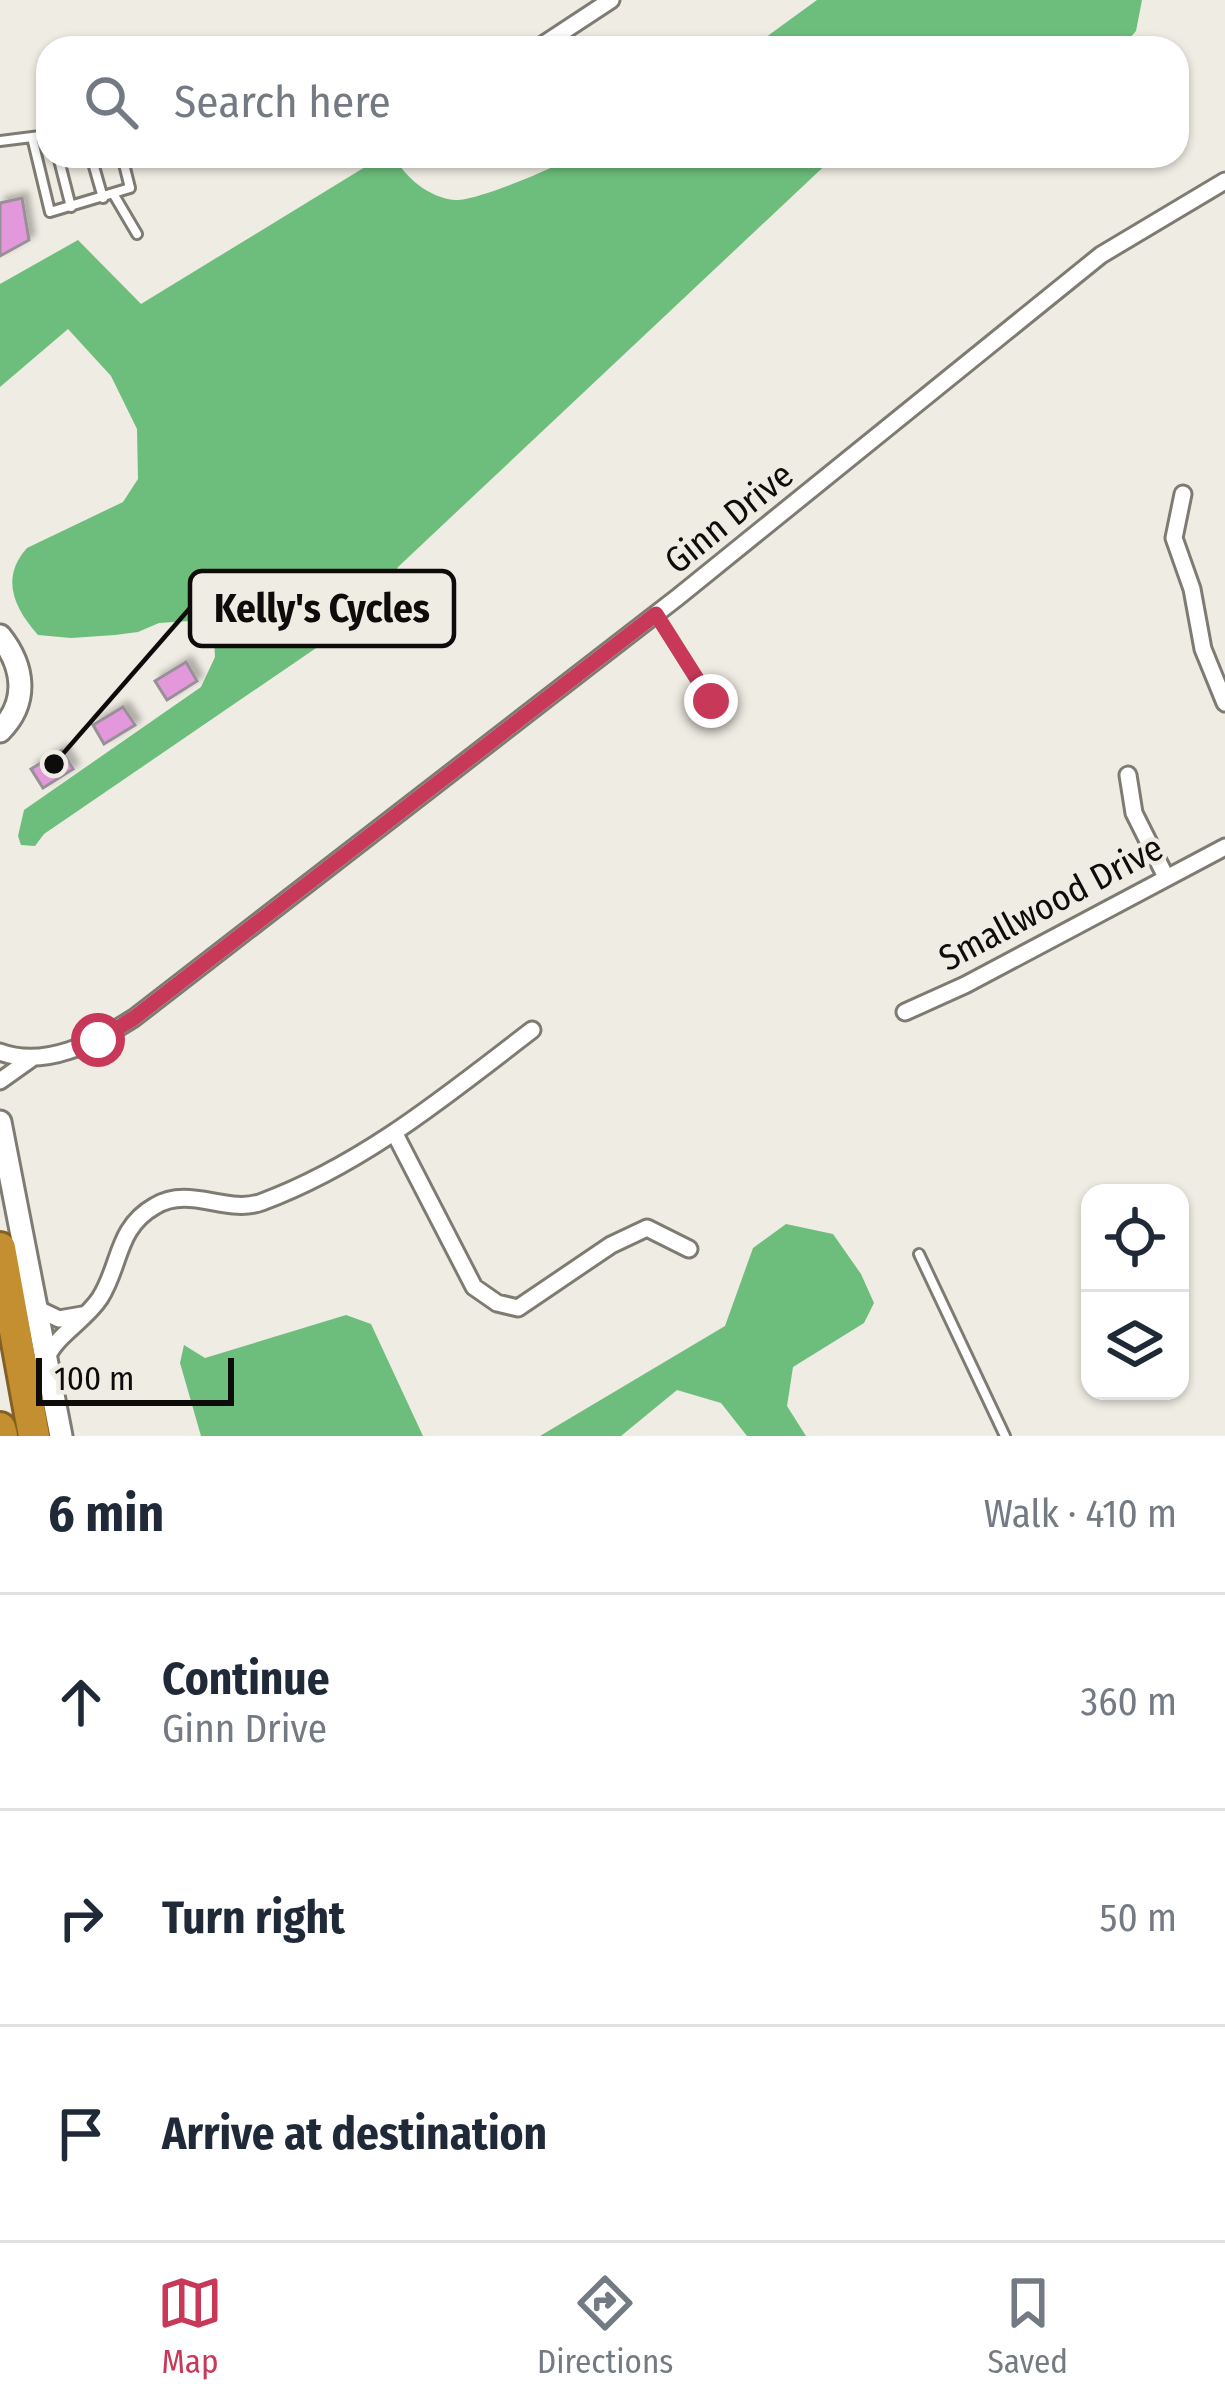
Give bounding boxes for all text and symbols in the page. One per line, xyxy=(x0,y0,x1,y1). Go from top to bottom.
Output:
search box xyxy=(36,36,1189,168)
icon: search xyxy=(78,69,144,135)
text: Search here xyxy=(174,75,391,129)
street label: Ginn Drive xyxy=(656,453,802,583)
callout: Kelly's Cycles xyxy=(190,571,454,646)
text: Kelly's Cycles xyxy=(214,586,430,632)
route end xyxy=(684,674,738,728)
street label: Smallwood Drive xyxy=(932,826,1170,980)
route start xyxy=(71,1013,125,1067)
map controls xyxy=(1081,1184,1189,1400)
button: locate xyxy=(1081,1184,1189,1292)
button: layers xyxy=(1081,1292,1189,1400)
scale bar xyxy=(36,1352,234,1405)
text: 100 m xyxy=(54,1359,134,1399)
text: 6 min xyxy=(48,1483,164,1545)
text: Walk · 410 m xyxy=(984,1491,1177,1537)
text: Continue xyxy=(162,1652,330,1706)
icon: ahead xyxy=(48,1669,114,1735)
text: 360 m xyxy=(1081,1679,1177,1725)
text: Ginn Drive xyxy=(162,1706,327,1752)
icon: right xyxy=(48,1885,114,1951)
text: Turn right xyxy=(162,1891,345,1945)
text: 50 m xyxy=(1100,1895,1177,1941)
icon: arrive xyxy=(48,2101,114,2167)
text: Arrive at destination xyxy=(162,2107,547,2161)
tab: Map xyxy=(157,2270,223,2382)
tab: Directions xyxy=(537,2270,673,2382)
tab: Saved xyxy=(987,2270,1068,2382)

